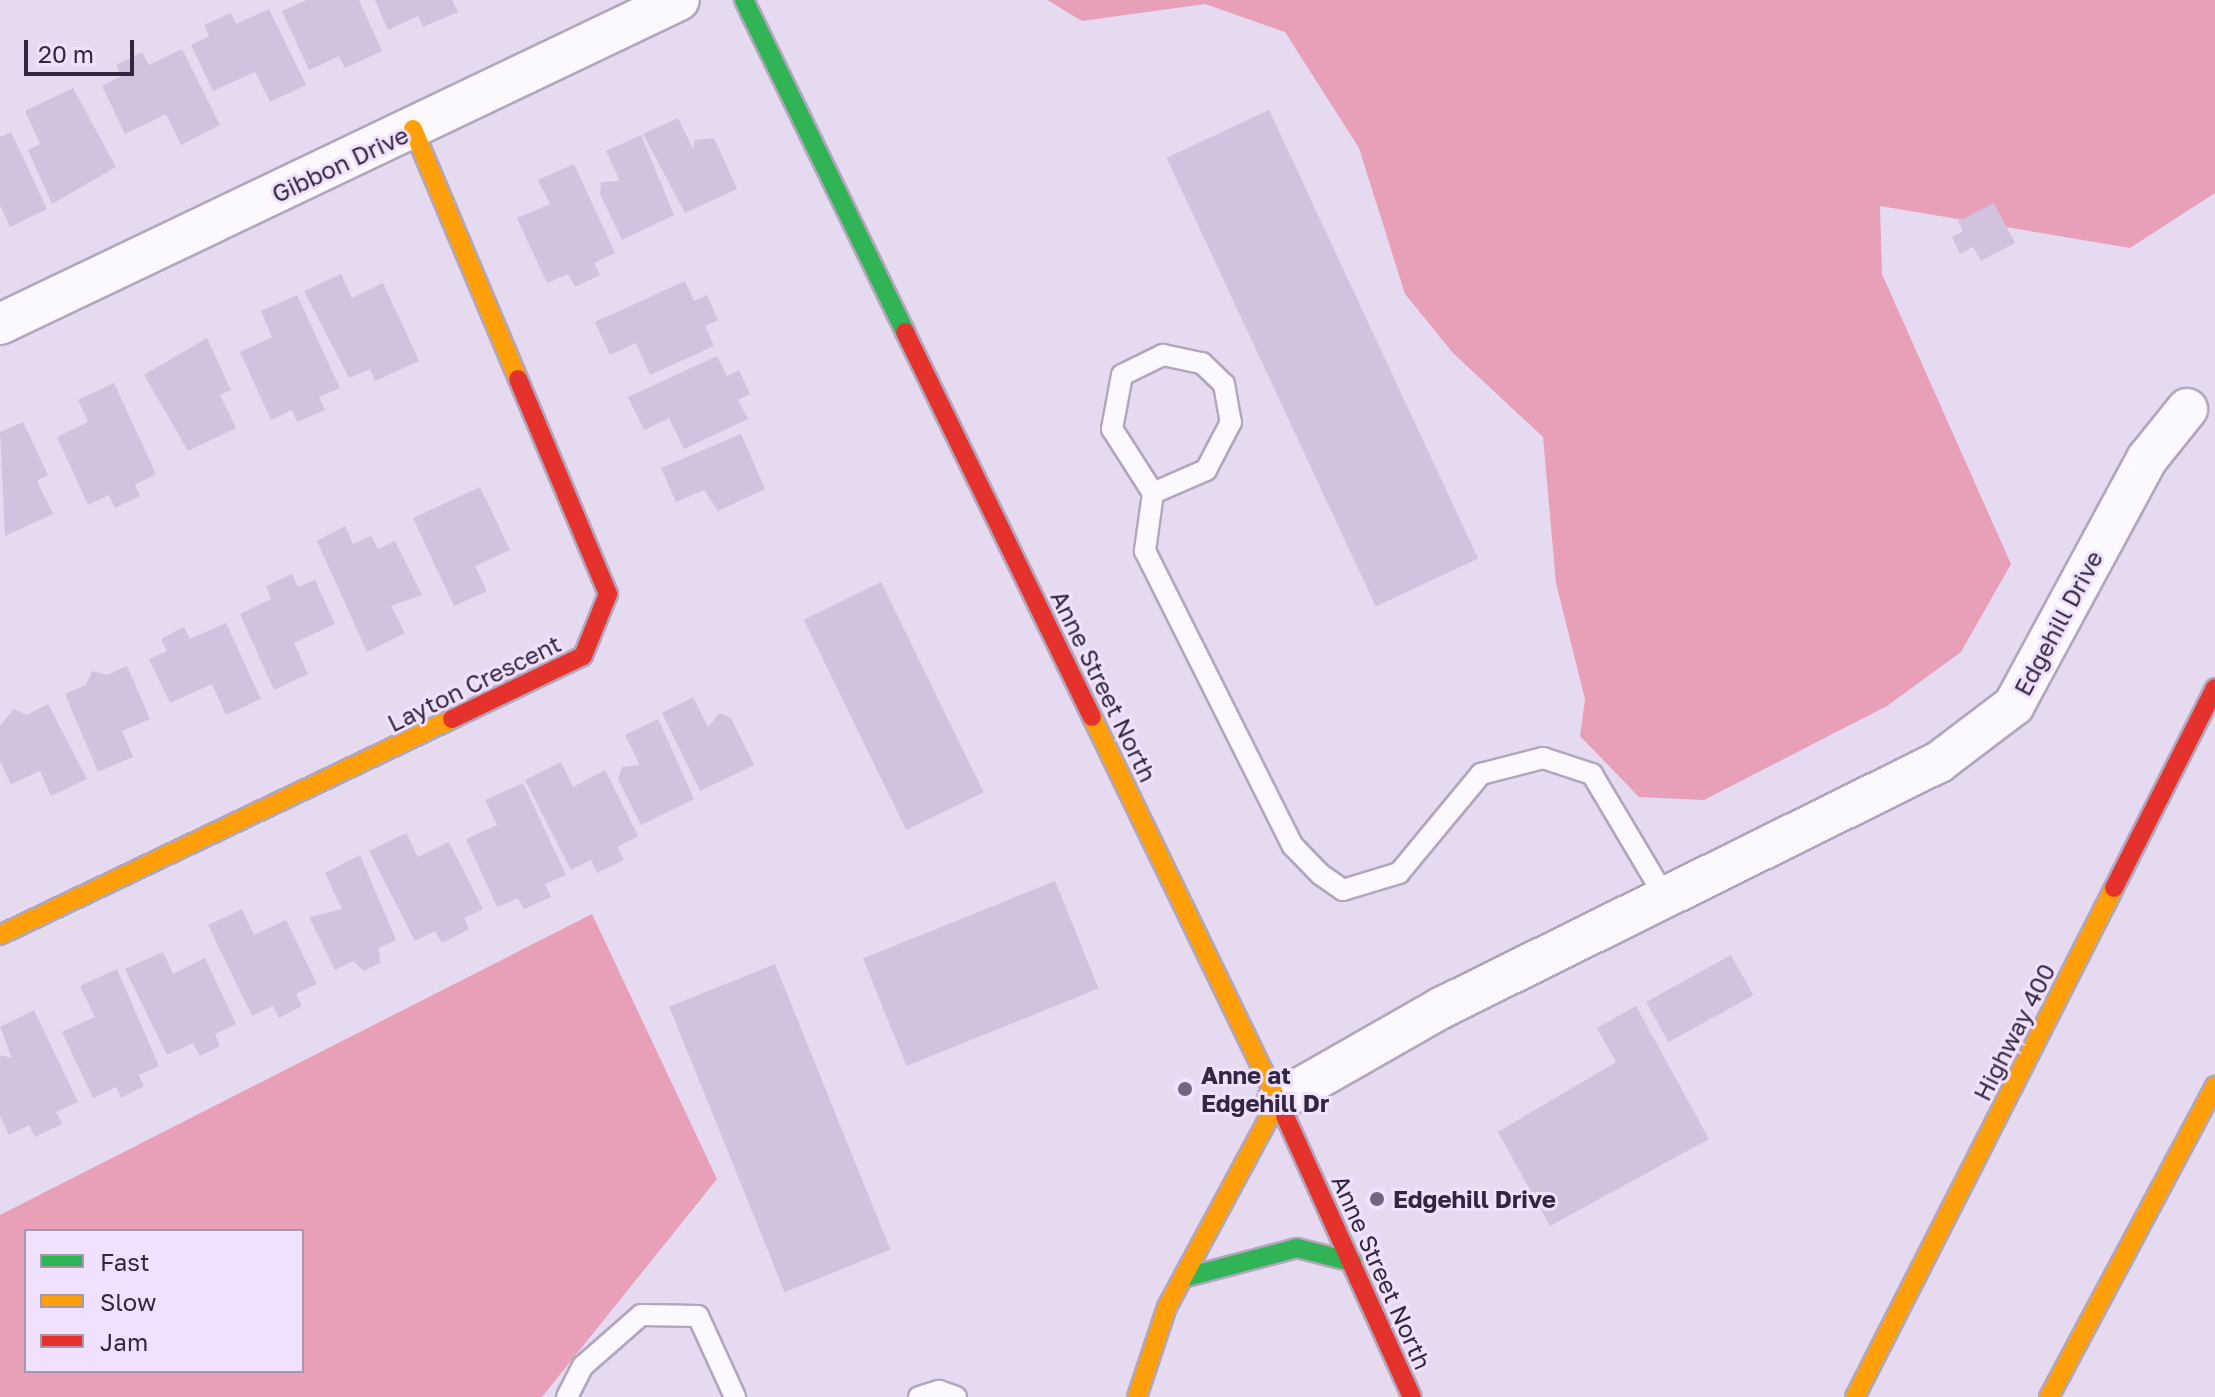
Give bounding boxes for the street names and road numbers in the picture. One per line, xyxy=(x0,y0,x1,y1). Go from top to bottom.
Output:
street label: Gibbon Drive xyxy=(267,120,413,208)
street label: Edgehill Drive xyxy=(2008,546,2108,700)
street label: Anne Street North xyxy=(1045,586,1163,786)
street label: Layton Crescent xyxy=(383,629,565,737)
street label: Highway 400 xyxy=(1967,959,2061,1105)
street label: Anne Street North xyxy=(1326,1170,1438,1374)

